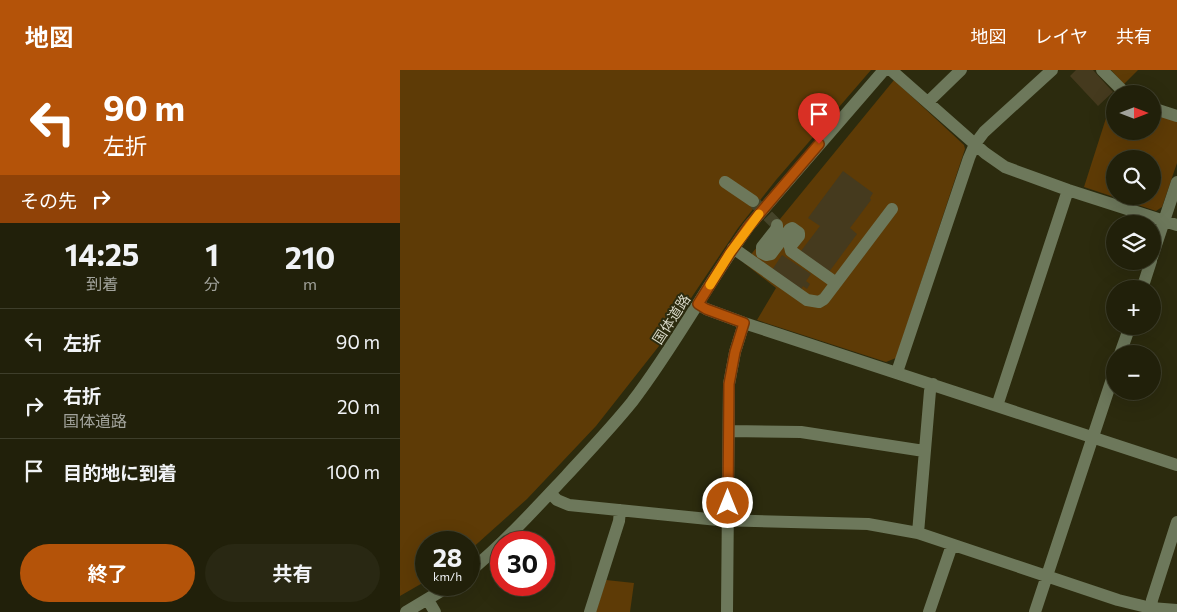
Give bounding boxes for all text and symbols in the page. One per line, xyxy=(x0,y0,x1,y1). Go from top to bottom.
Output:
text: 地図 xyxy=(25,22,73,51)
text: 地図 xyxy=(971,25,1007,47)
text: レイヤ xyxy=(1035,25,1088,47)
text: 共有 xyxy=(1116,25,1152,47)
text: 90 m xyxy=(103,85,185,128)
north arrow xyxy=(1106,85,1161,140)
map controls xyxy=(1106,85,1161,400)
icon: left xyxy=(20,90,85,155)
pin xyxy=(798,93,840,144)
icon: arrive xyxy=(805,100,833,128)
text: 左折 xyxy=(103,132,147,159)
button: search xyxy=(1106,150,1161,205)
icon: right xyxy=(87,185,115,213)
text: その先 xyxy=(20,189,77,212)
button: layers xyxy=(1106,215,1161,270)
text: 14:25 xyxy=(65,235,139,272)
text: 1 xyxy=(205,235,219,272)
text: 210 xyxy=(285,238,335,275)
text: 到着 xyxy=(86,274,118,293)
text: 分 xyxy=(204,274,220,293)
text: m xyxy=(303,274,317,293)
button: + xyxy=(1106,280,1161,335)
street label: 国体道路 xyxy=(649,291,693,347)
icon: left xyxy=(20,327,48,355)
text: 90 m xyxy=(336,330,380,353)
text: 左折 xyxy=(63,331,101,354)
button: − xyxy=(1106,345,1161,400)
text: 右折 xyxy=(63,384,101,407)
icon: right xyxy=(20,392,48,420)
text: 20 m xyxy=(337,395,380,418)
text: 国体道路 xyxy=(63,411,127,430)
icon: arrive xyxy=(20,457,48,485)
text: 100 m xyxy=(327,460,380,483)
text: 目的地に到着 xyxy=(63,461,177,484)
position arrow xyxy=(701,476,753,528)
speed limit sign: 30 xyxy=(490,531,555,596)
text: 28 xyxy=(433,542,462,572)
button: 終了 xyxy=(20,544,195,602)
button: 共有 xyxy=(205,544,380,602)
text: km/h xyxy=(433,569,462,583)

